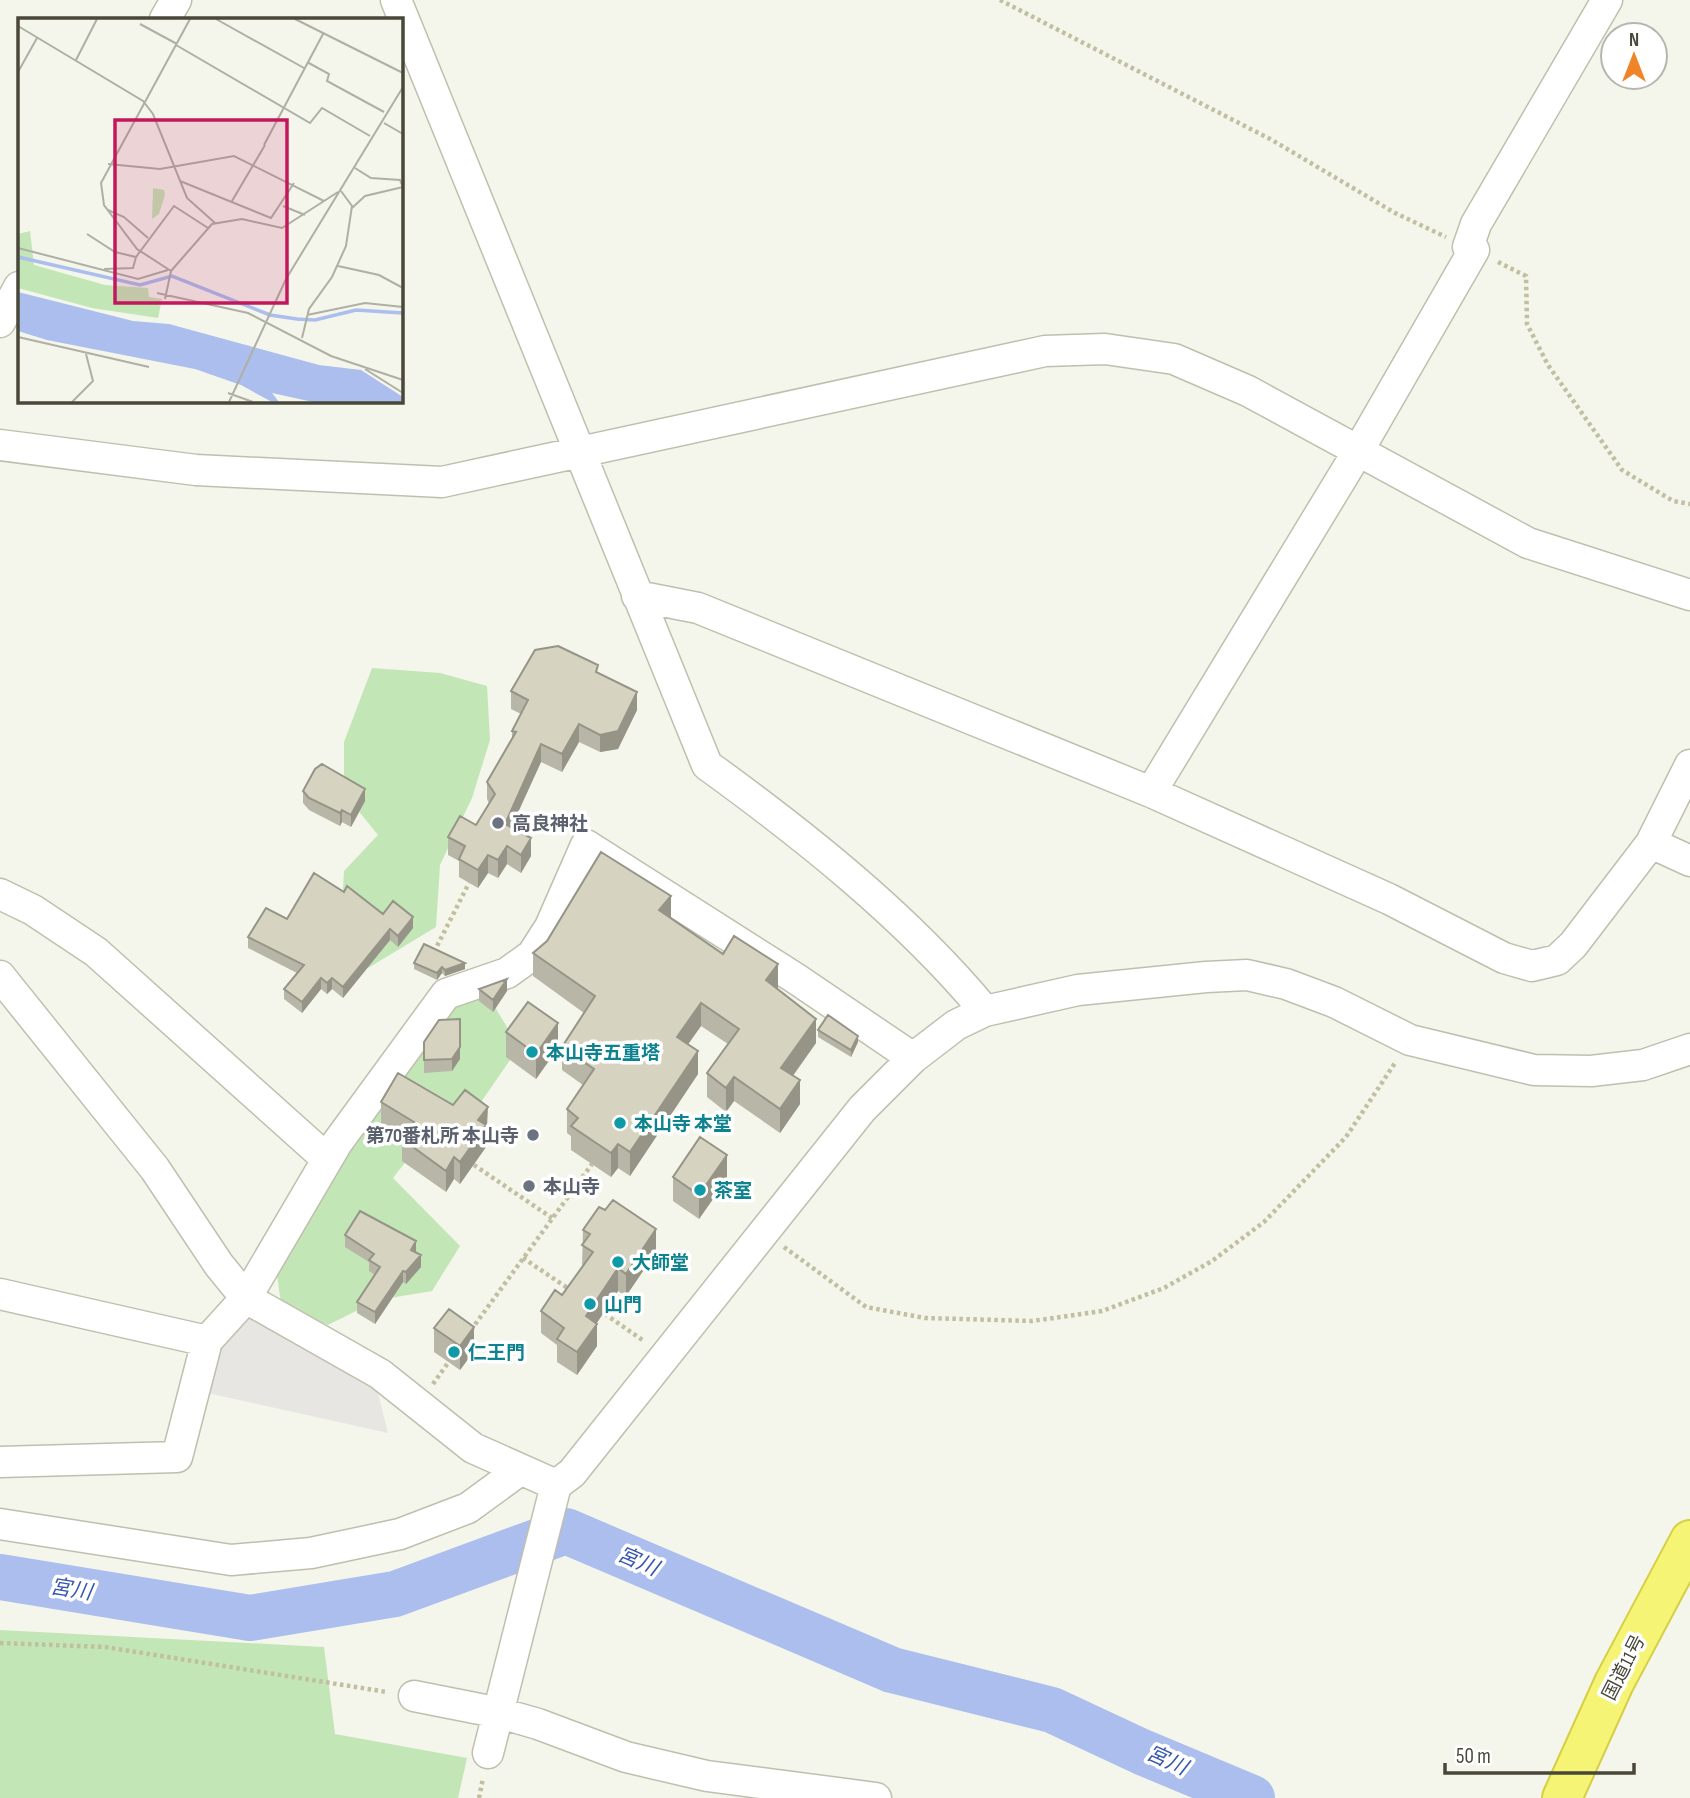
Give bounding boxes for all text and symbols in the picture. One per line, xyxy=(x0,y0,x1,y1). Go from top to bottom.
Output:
inset map xyxy=(18,18,402,402)
north arrow xyxy=(1599,21,1669,91)
text: N xyxy=(1629,29,1639,52)
place label: 高良神社 xyxy=(512,813,588,836)
marker: 高良神社 xyxy=(490,815,506,831)
place label: 本山寺五重塔 xyxy=(546,1042,660,1065)
marker: 本山寺五重塔 xyxy=(524,1044,540,1060)
place label: 本山寺 本堂 xyxy=(634,1113,732,1136)
marker: 本山寺 本堂 xyxy=(612,1115,628,1131)
place label: 第70番札所 本山寺 xyxy=(366,1125,519,1148)
marker: 第70番札所 本山寺 xyxy=(525,1127,541,1143)
place label: 本山寺 xyxy=(543,1176,600,1199)
marker: 本山寺 xyxy=(521,1178,537,1194)
place label: 茶室 xyxy=(714,1180,752,1203)
marker: 茶室 xyxy=(692,1182,708,1198)
place label: 大師堂 xyxy=(632,1252,689,1275)
marker: 大師堂 xyxy=(610,1254,626,1270)
place label: 山門 xyxy=(604,1294,642,1317)
marker: 山門 xyxy=(582,1296,598,1312)
place label: 仁王門 xyxy=(468,1342,525,1365)
marker: 仁王門 xyxy=(446,1344,462,1360)
water label: 宮川 xyxy=(614,1542,664,1582)
water label: 宮川 xyxy=(48,1574,96,1605)
street label: 国道11号 xyxy=(1598,1631,1651,1704)
scale bar xyxy=(1445,1731,1634,1775)
water label: 宮川 xyxy=(1143,1740,1193,1781)
text: 50 m xyxy=(1456,1744,1491,1769)

